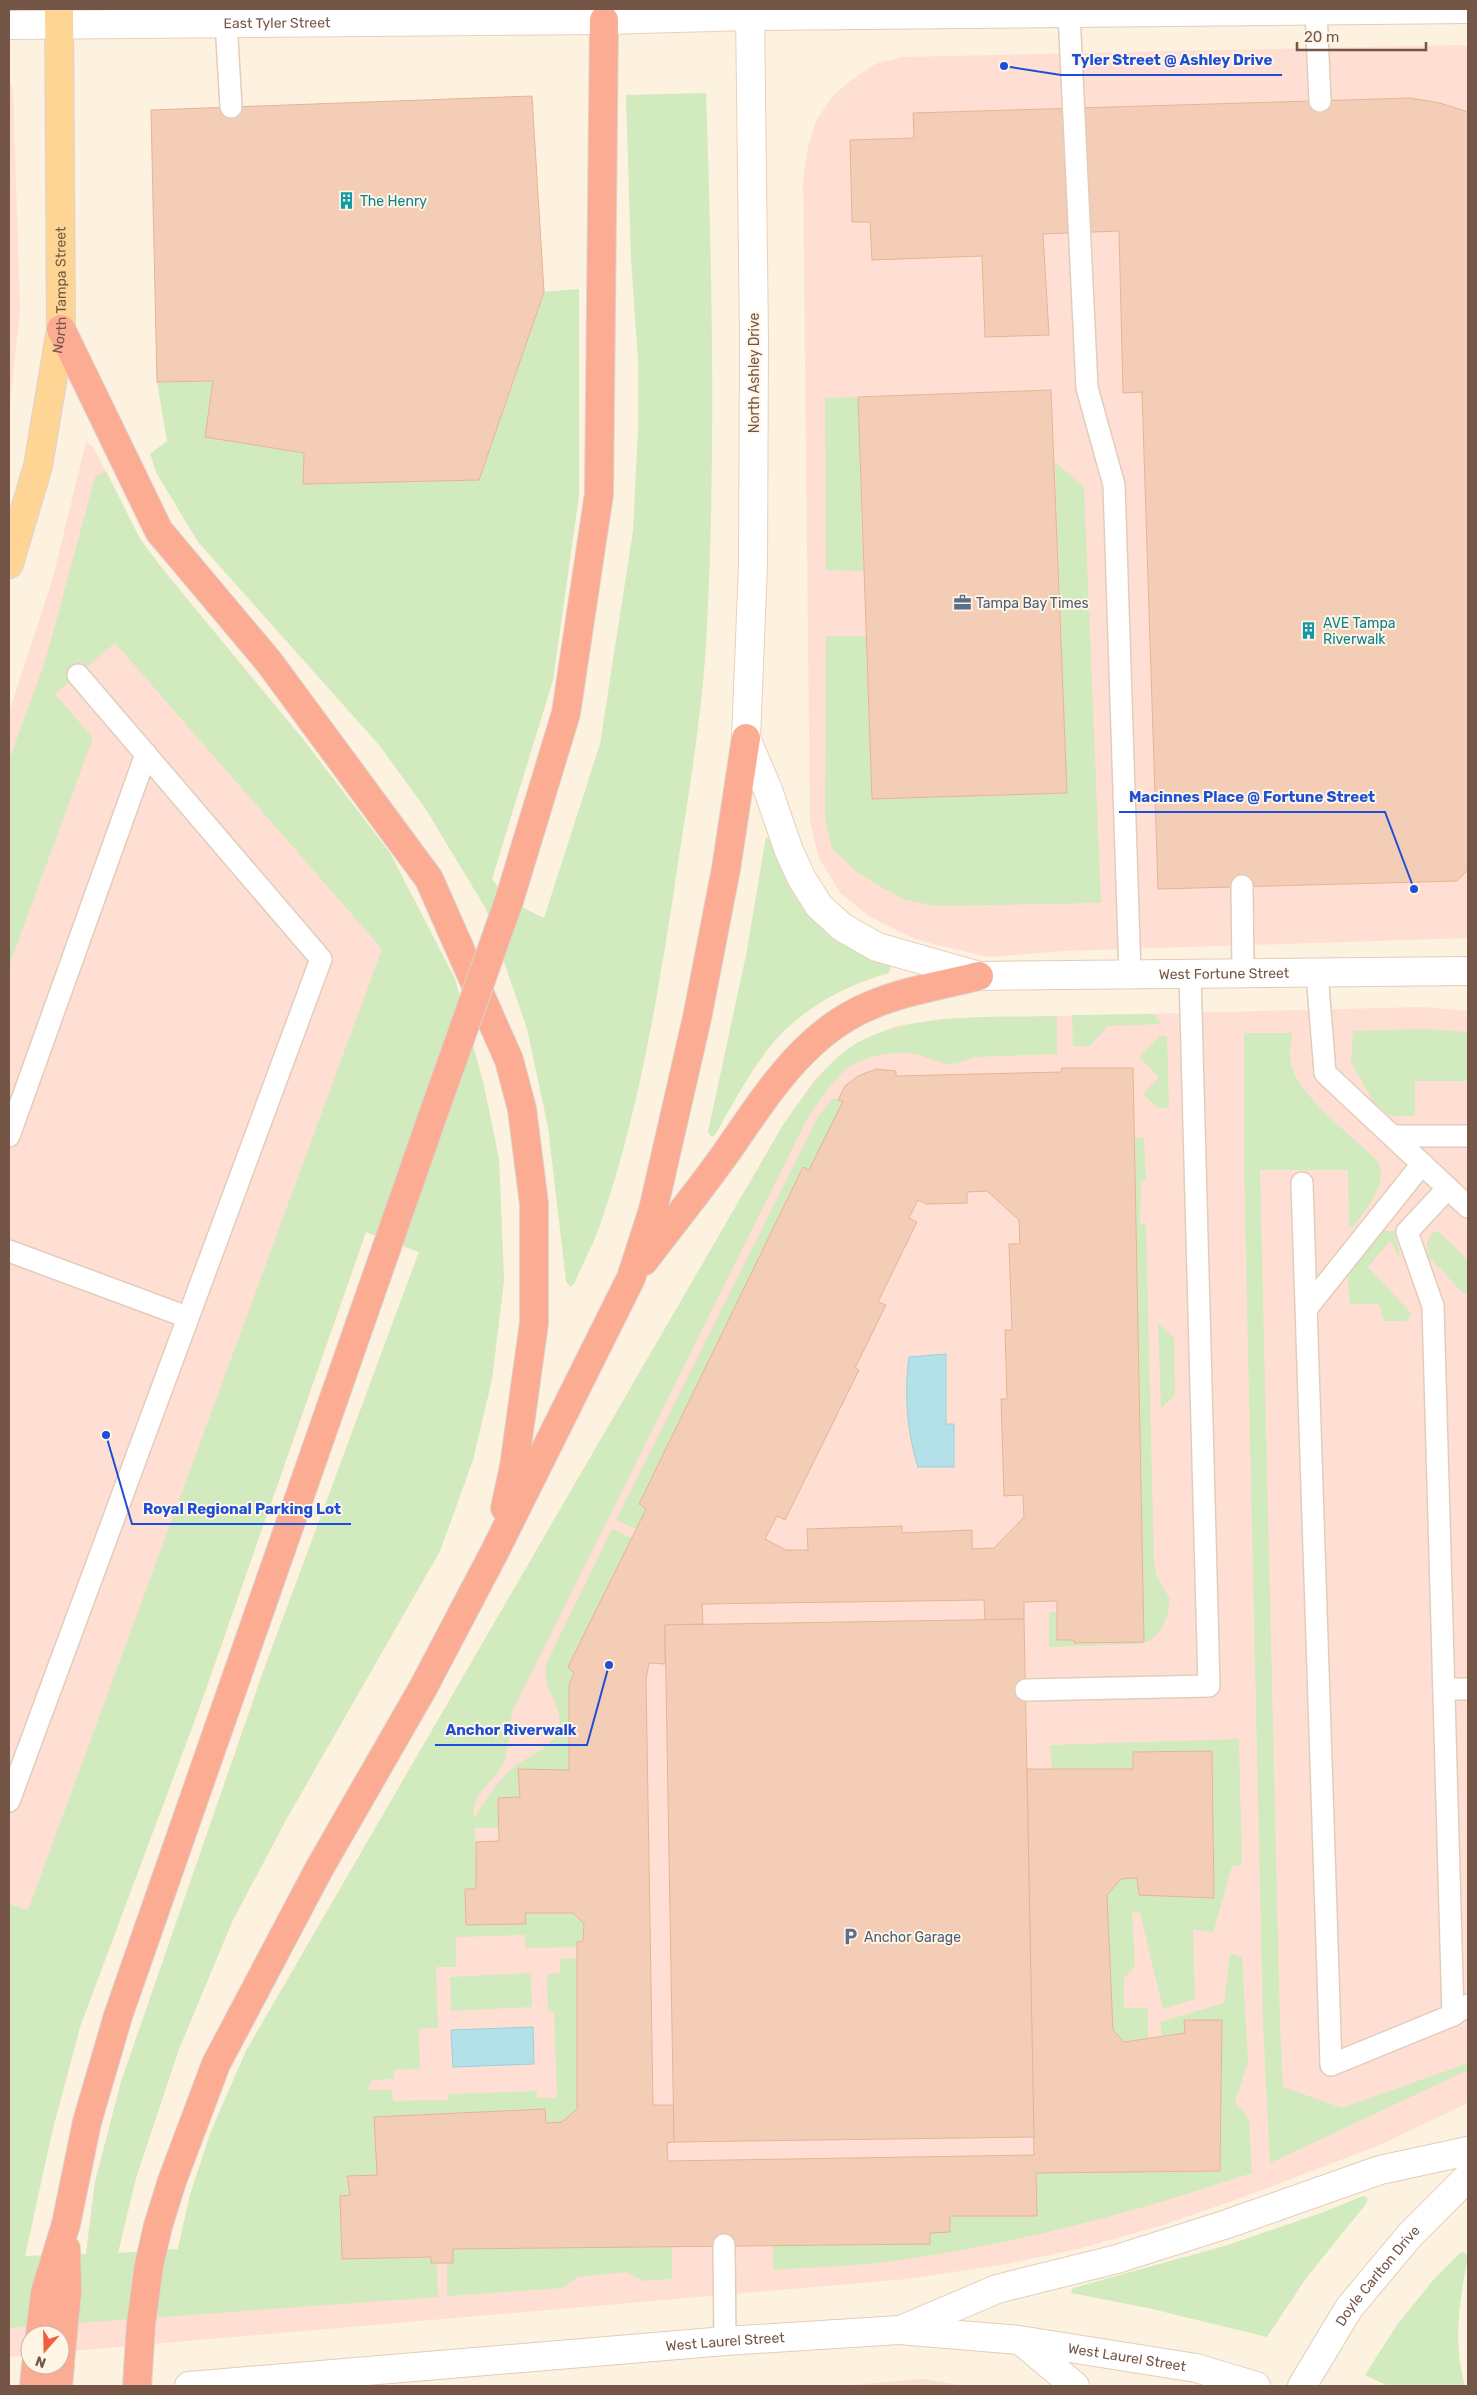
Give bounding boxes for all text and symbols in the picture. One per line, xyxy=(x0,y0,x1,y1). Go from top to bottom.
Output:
street label: East Tyler Street xyxy=(223,14,331,32)
scale bar xyxy=(1297,20,1426,52)
text: 20 m xyxy=(1304,28,1339,46)
callout: Tyler Street @ Ashley Drive xyxy=(1061,45,1282,75)
text: Tyler Street @ Ashley Drive xyxy=(1072,51,1272,69)
building icon: The Henry xyxy=(336,191,356,211)
place label: The Henry xyxy=(360,193,427,210)
street label: North Tampa Street xyxy=(49,226,70,355)
street label: North Ashley Drive xyxy=(746,313,763,433)
office icon: Tampa Bay Times xyxy=(952,593,972,613)
place label: Tampa Bay Times xyxy=(976,595,1089,612)
place label: AVE Tampa Riverwalk xyxy=(1323,615,1396,648)
building icon: AVE Tampa Riverwalk xyxy=(1299,621,1319,641)
callout: Macinnes Place @ Fortune Street xyxy=(1119,782,1385,812)
text: Macinnes Place @ Fortune Street xyxy=(1129,788,1375,806)
street label: West Fortune Street xyxy=(1159,965,1290,983)
callout: Royal Regional Parking Lot xyxy=(132,1494,351,1524)
text: Royal Regional Parking Lot xyxy=(143,1500,341,1518)
callout: Anchor Riverwalk xyxy=(435,1715,587,1745)
text: Anchor Riverwalk xyxy=(445,1721,577,1739)
parking icon: Anchor Garage xyxy=(840,1927,860,1947)
place label: Anchor Garage xyxy=(864,1929,961,1946)
street label: Doyle Carlton Drive xyxy=(1332,2222,1424,2329)
north arrow xyxy=(20,2325,70,2375)
street label: West Laurel Street xyxy=(665,2329,786,2355)
street label: West Laurel Street xyxy=(1067,2340,1188,2375)
text: N xyxy=(33,2352,48,2371)

